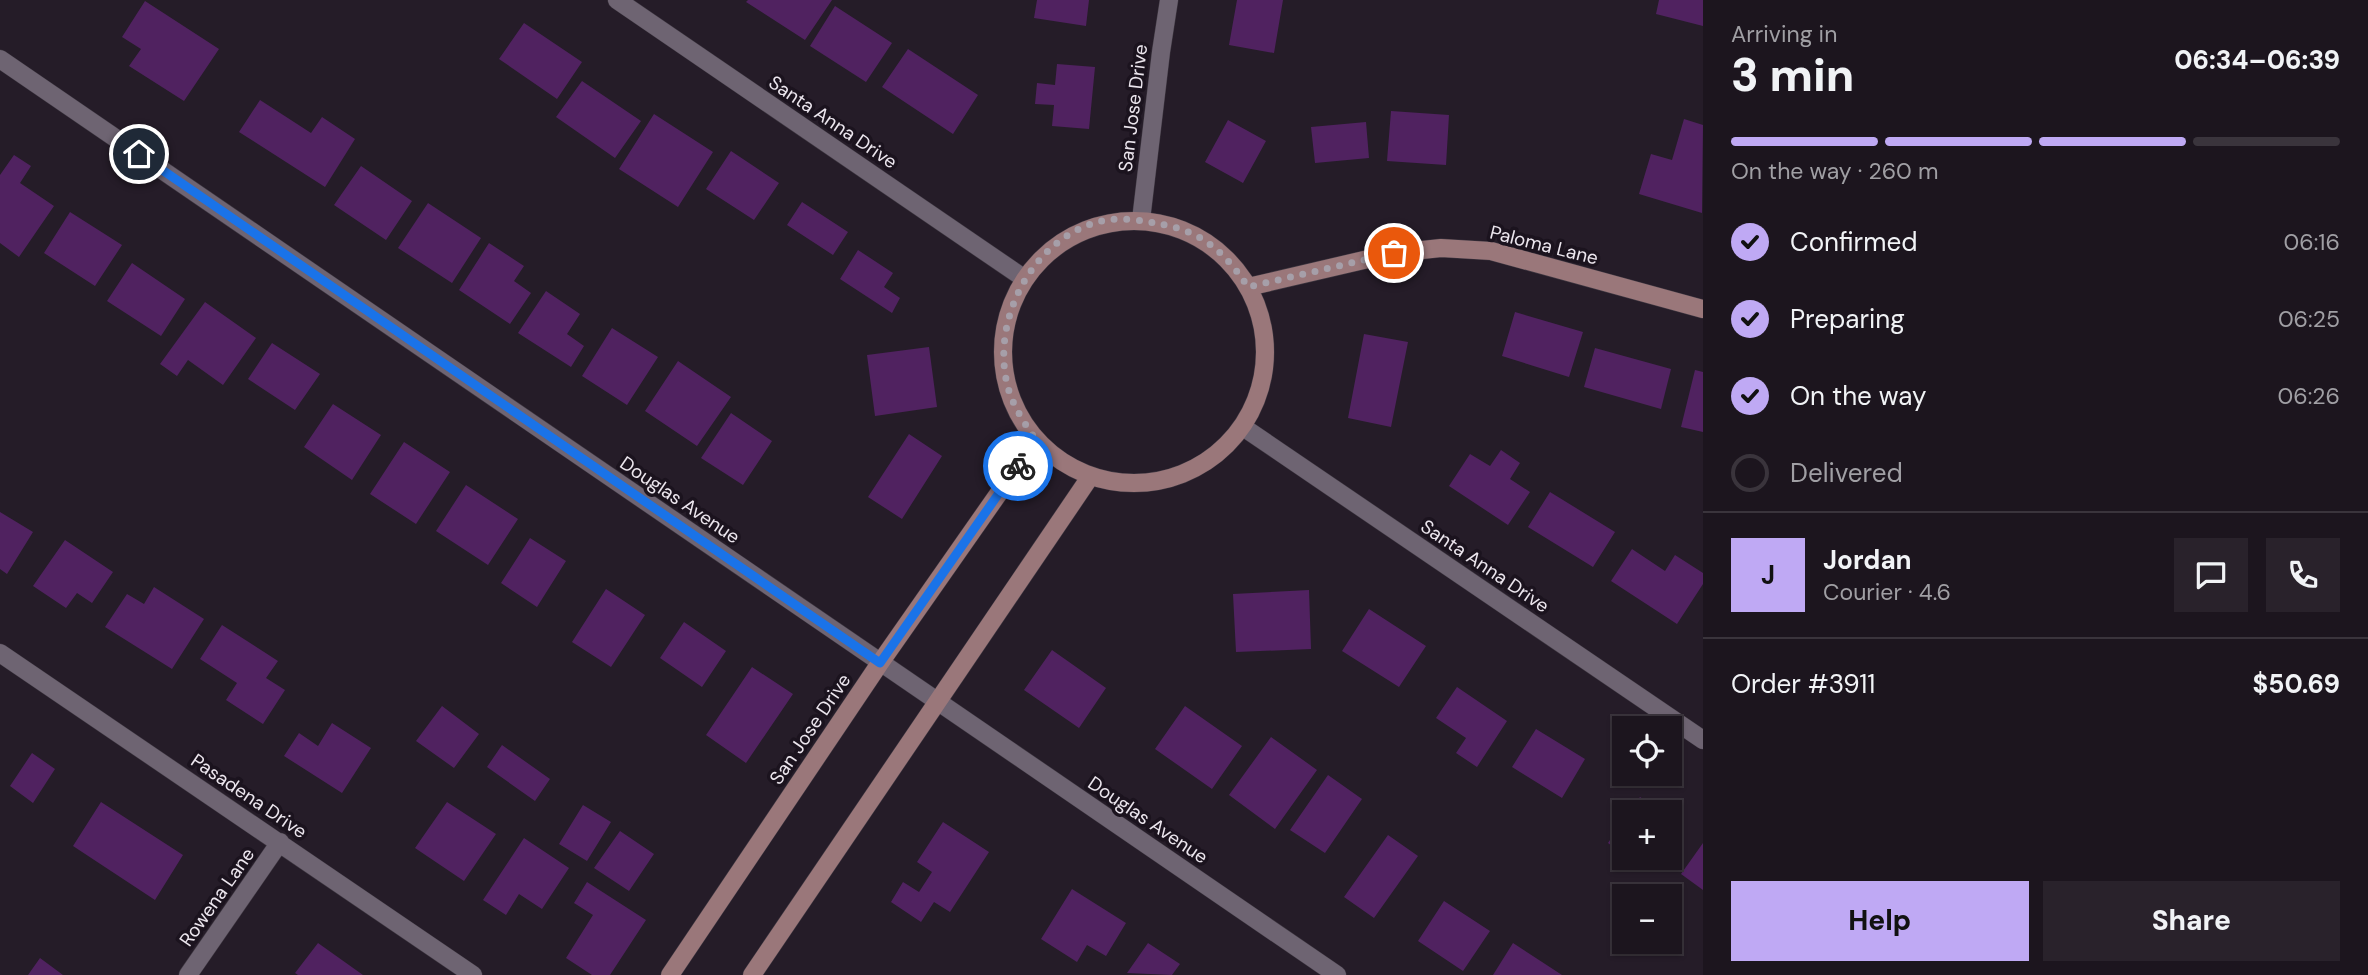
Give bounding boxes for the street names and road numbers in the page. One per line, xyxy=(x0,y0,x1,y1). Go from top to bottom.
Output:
street label: San Jose Drive xyxy=(1113,43,1153,173)
street label: Santa Anna Drive xyxy=(764,70,902,174)
street label: Paloma Lane xyxy=(1487,219,1601,271)
street label: Douglas Avenue xyxy=(615,451,745,549)
street label: Santa Anna Drive xyxy=(1416,514,1554,618)
street label: San Jose Drive xyxy=(764,669,856,789)
street label: Pasadena Drive xyxy=(186,748,312,844)
street label: Douglas Avenue xyxy=(1083,771,1213,869)
street label: Rowena Lane xyxy=(174,843,260,951)

